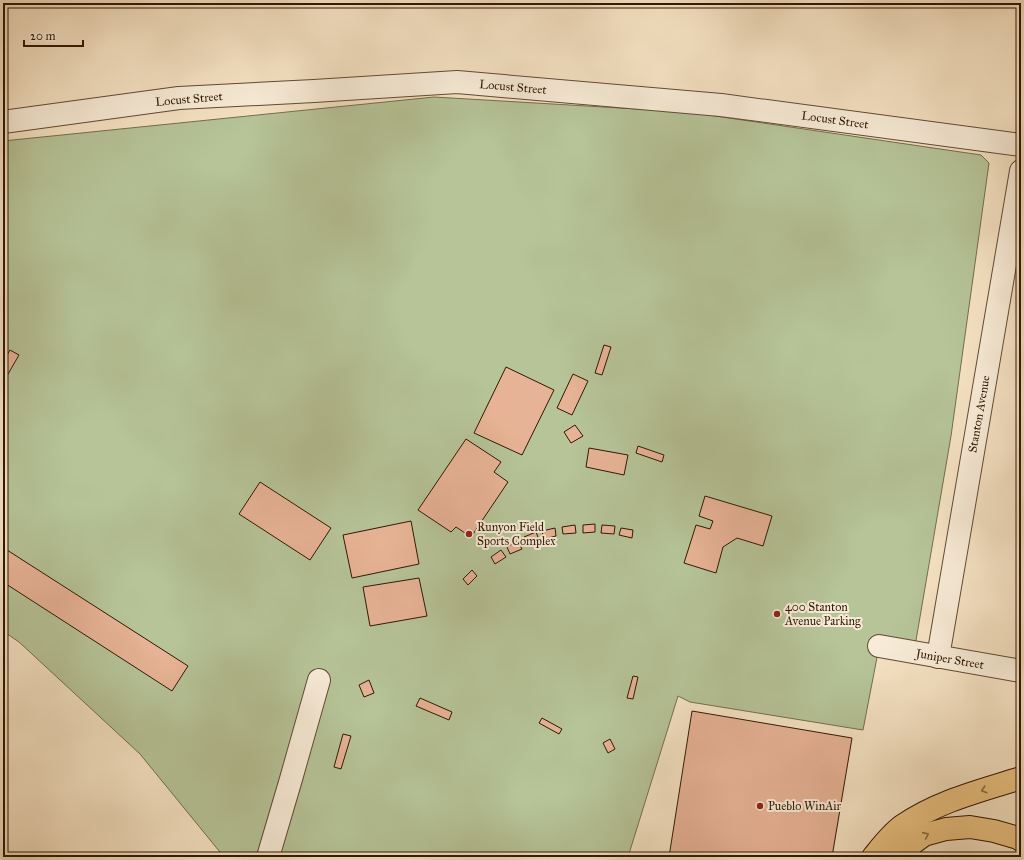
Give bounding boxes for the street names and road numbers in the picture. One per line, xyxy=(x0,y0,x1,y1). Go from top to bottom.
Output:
street label: Locust Street xyxy=(479,77,548,97)
street label: Locust Street xyxy=(155,89,224,109)
street label: Locust Street xyxy=(801,108,870,132)
street label: Stanton Avenue xyxy=(965,374,993,454)
street label: Juniper Street xyxy=(913,646,986,673)

